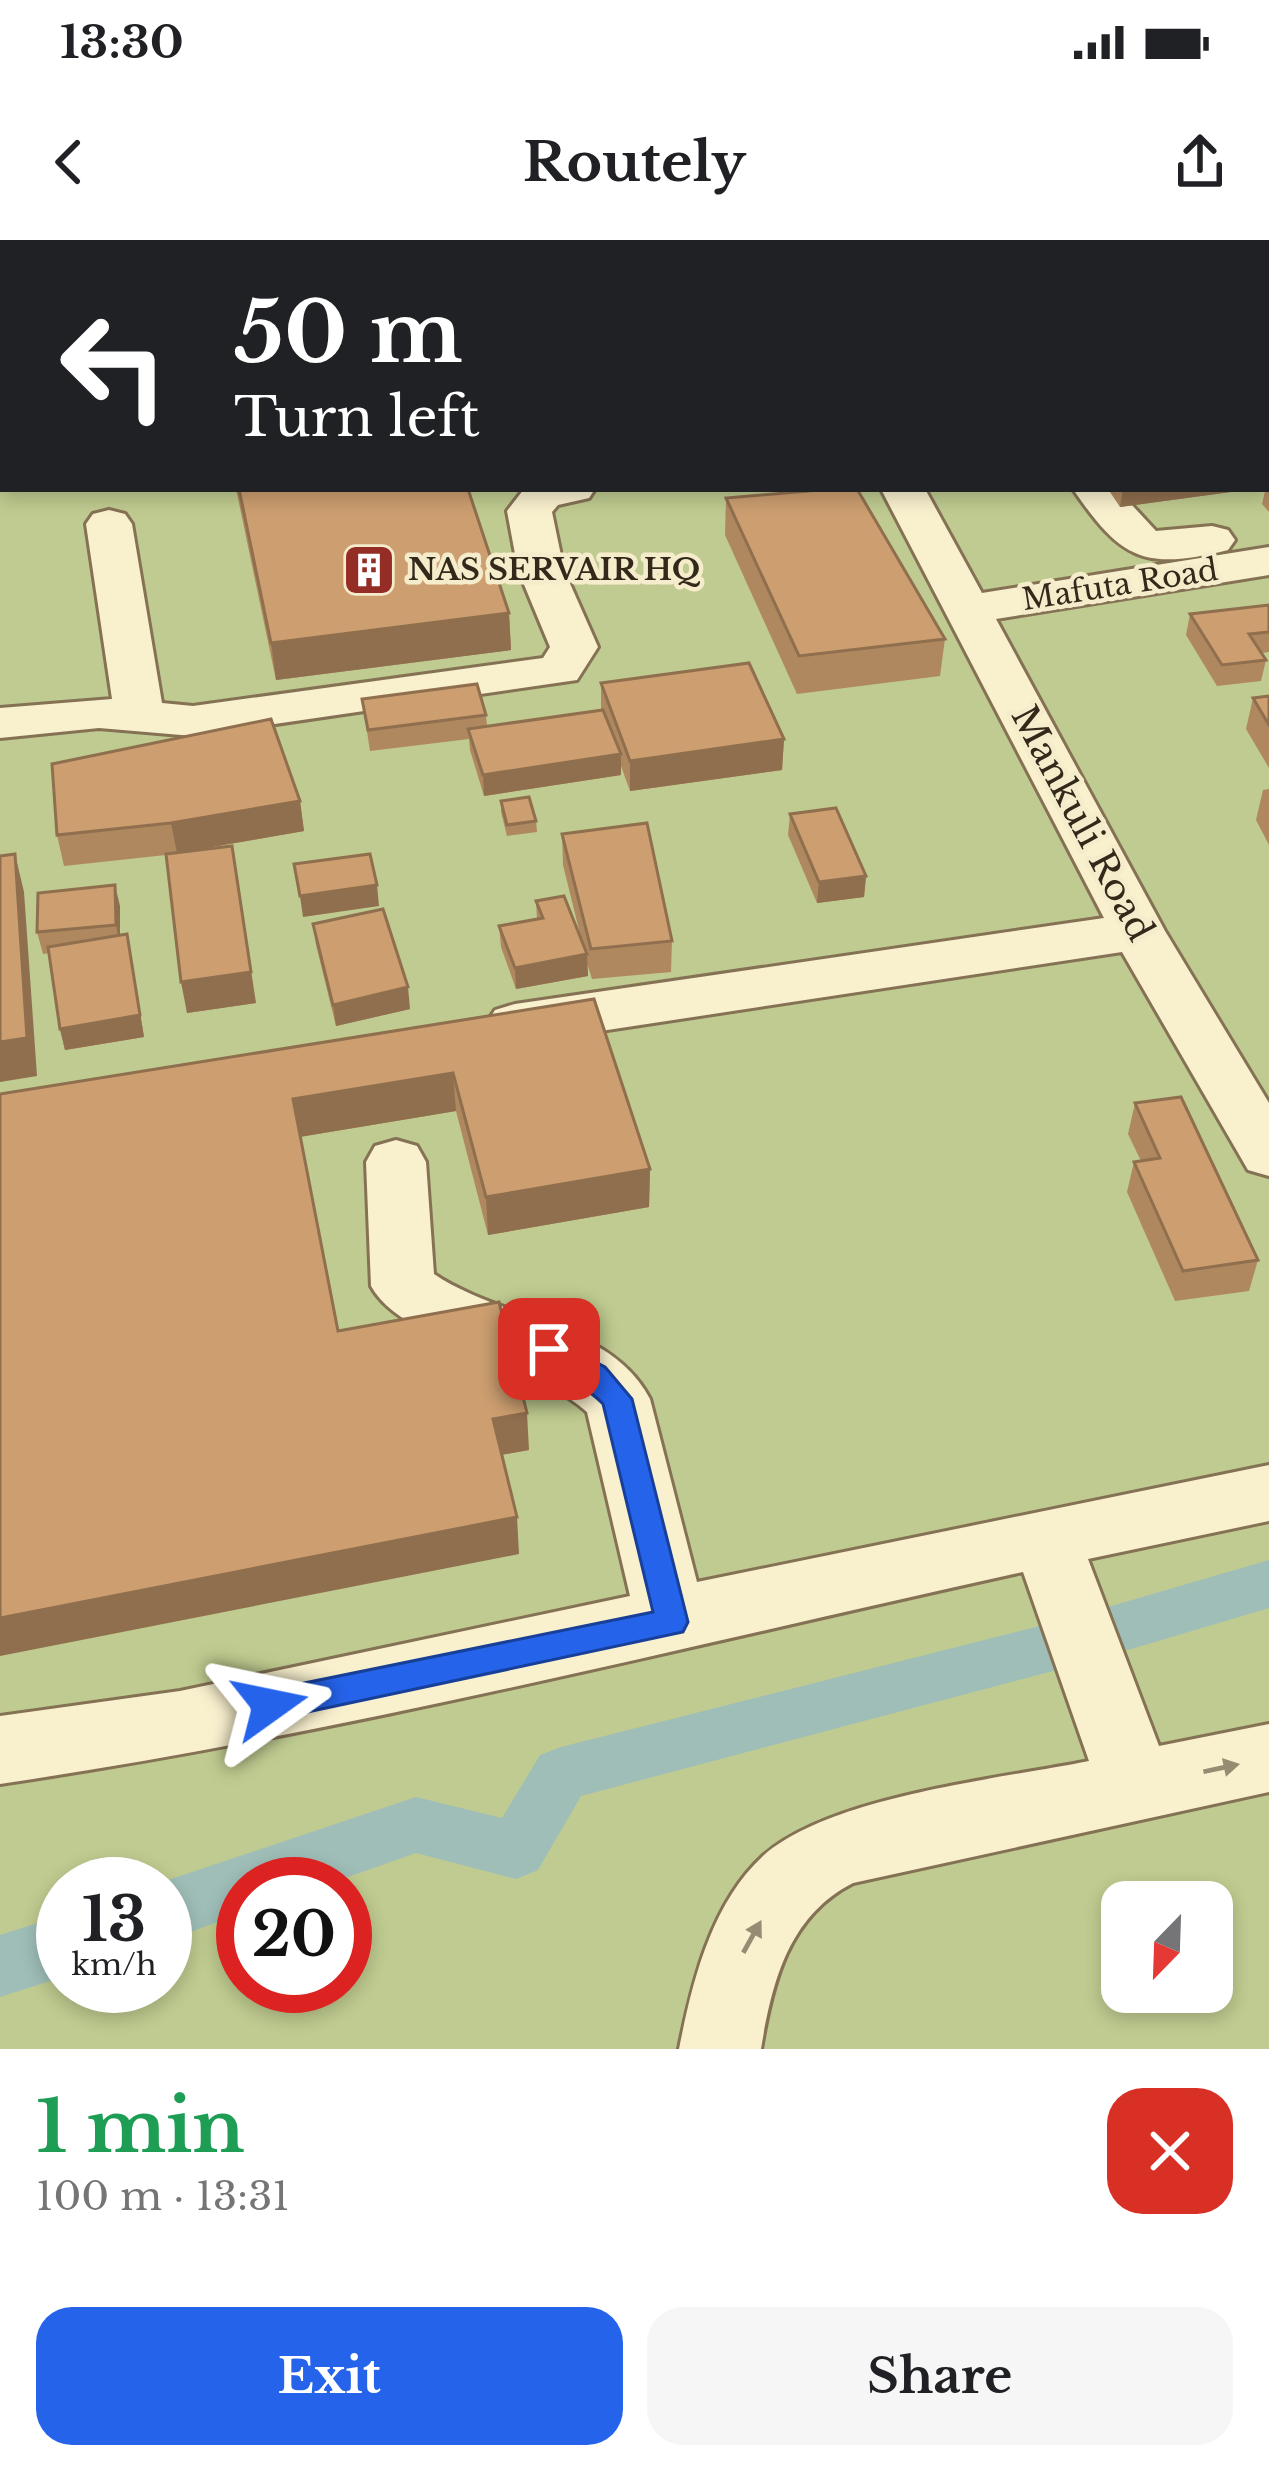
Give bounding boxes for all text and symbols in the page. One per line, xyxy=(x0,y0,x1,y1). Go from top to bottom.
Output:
text: 13:30 xyxy=(60,14,184,70)
icon: back xyxy=(36,129,102,195)
text: Routely xyxy=(523,129,746,196)
icon: share xyxy=(1167,129,1233,195)
text: 50 m xyxy=(234,281,463,385)
icon: left xyxy=(36,288,192,444)
text: Turn left xyxy=(234,384,480,451)
building icon: NAS SERVAIR HQ xyxy=(341,542,397,598)
place label: NAS SERVAIR HQ xyxy=(408,551,701,588)
street label: Mafuta Road xyxy=(1019,551,1221,618)
street label: Mankuli Road xyxy=(1002,698,1164,949)
pin xyxy=(498,1298,600,1400)
icon: arrive xyxy=(516,1316,582,1382)
position arrow xyxy=(207,1642,333,1768)
one-way arrow xyxy=(1202,1758,1240,1777)
speed limit sign: 20 xyxy=(216,1857,372,2013)
north arrow xyxy=(1101,1881,1233,2013)
map controls xyxy=(1101,1881,1233,2013)
text: 13 xyxy=(82,1883,146,1957)
one-way arrow xyxy=(741,1920,762,1955)
text: km/h xyxy=(71,1946,157,1983)
text: 1 min xyxy=(36,2082,245,2171)
button: close xyxy=(1107,2088,1233,2214)
text: 100 m · 13:31 xyxy=(36,2172,290,2221)
button: Exit xyxy=(36,2307,623,2445)
button: Share xyxy=(647,2307,1233,2445)

